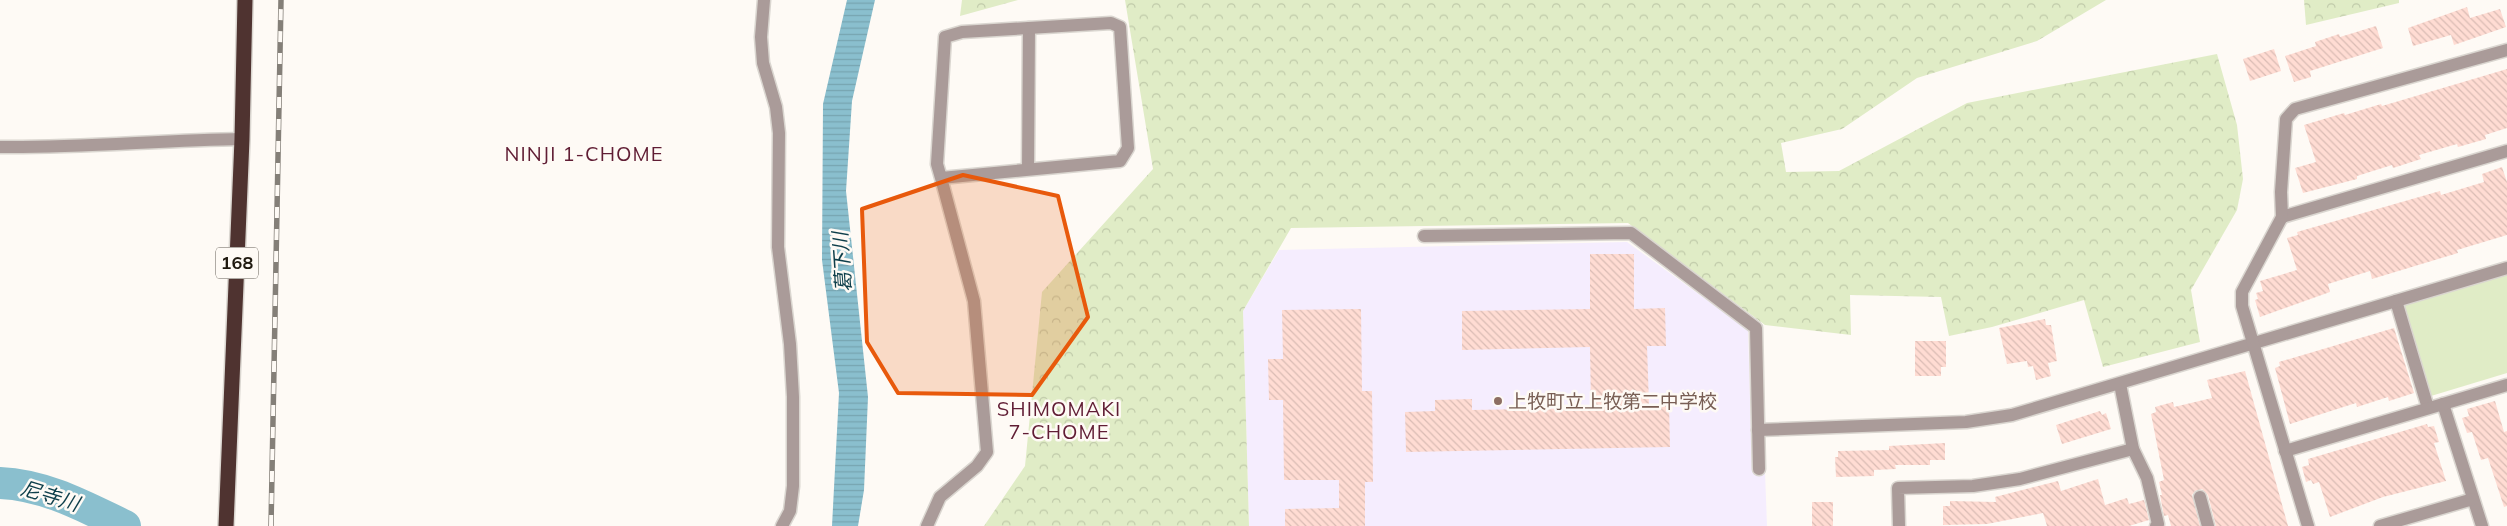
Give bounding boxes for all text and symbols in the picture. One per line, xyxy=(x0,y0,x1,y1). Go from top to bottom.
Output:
district label: NINJI 1-CHOME xyxy=(505,141,663,166)
water label: 葛下川 xyxy=(827,229,856,293)
road number: 168 xyxy=(216,248,258,278)
place label: 上牧町立上牧第二中学校 xyxy=(1508,389,1717,413)
marker: 上牧町立上牧第二中学校 xyxy=(1492,395,1504,407)
district label: SHIMOMAKI 7-CHOME xyxy=(997,396,1121,444)
water label: 尼寺川 xyxy=(18,475,84,517)

